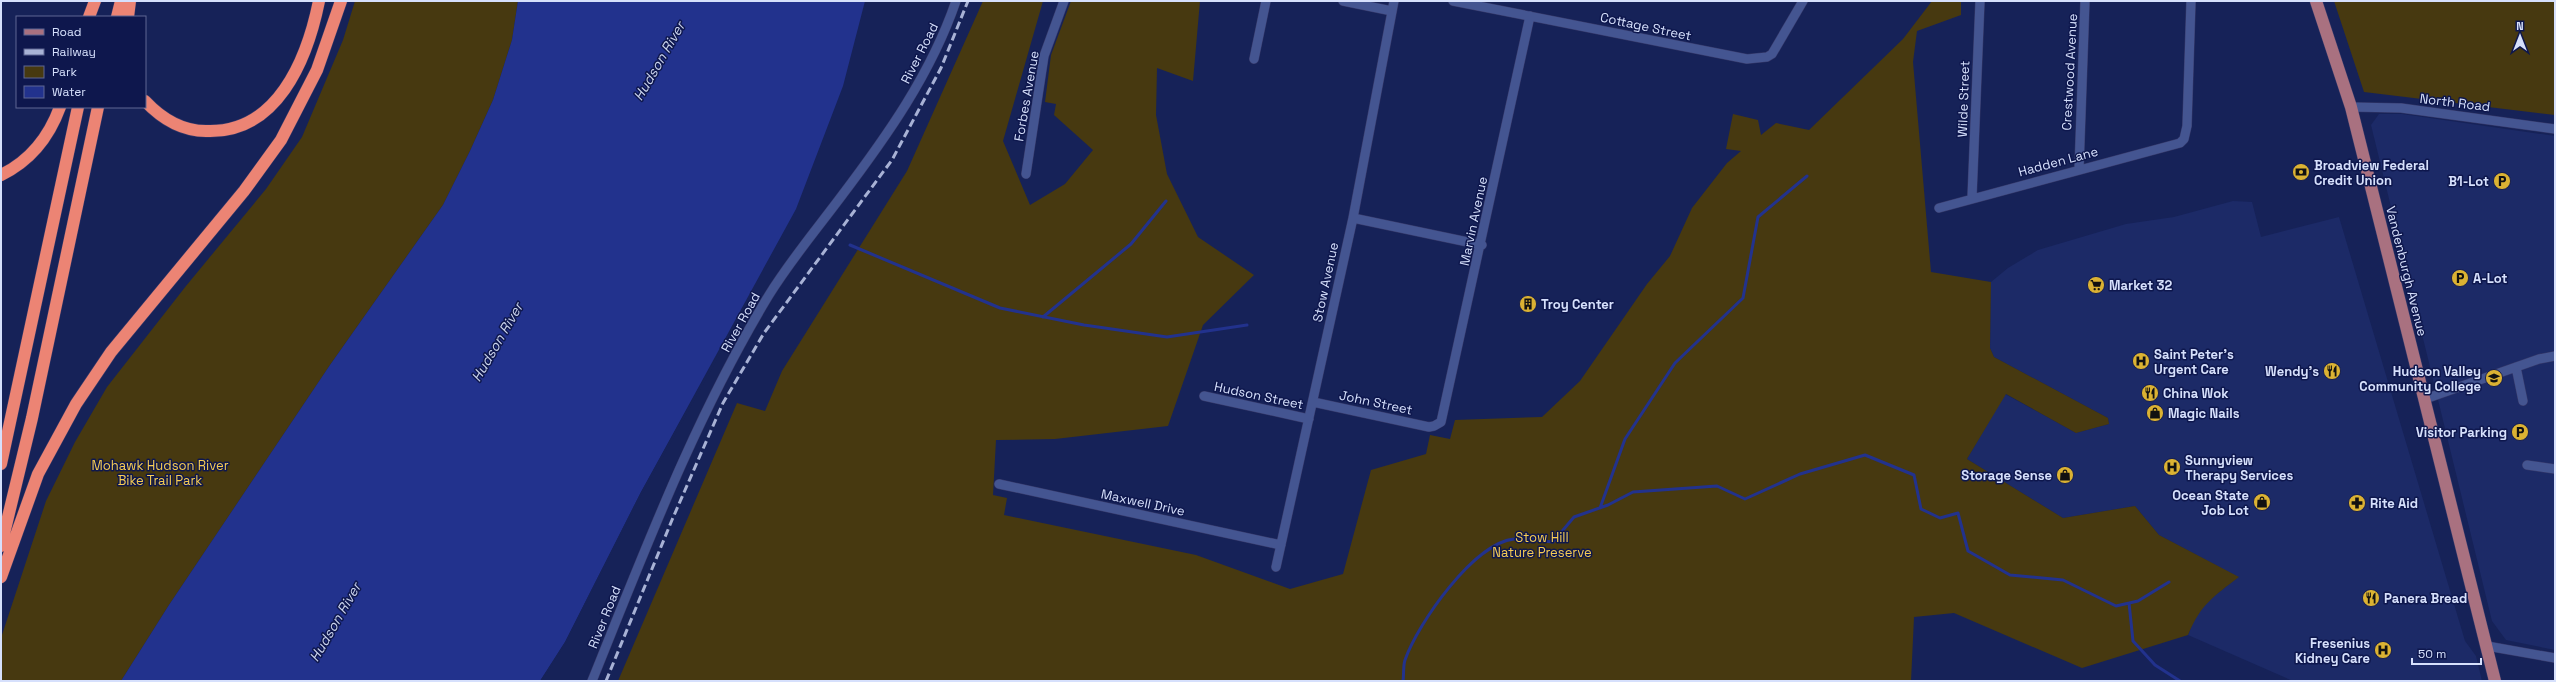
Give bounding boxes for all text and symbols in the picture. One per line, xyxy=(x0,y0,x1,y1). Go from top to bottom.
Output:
street label: Cottage Street xyxy=(1599,9,1693,44)
street label: Crestwood Avenue xyxy=(2058,13,2081,131)
legend xyxy=(16,16,146,108)
north arrow xyxy=(2500,16,2540,56)
water label: Hudson River xyxy=(629,17,690,104)
text: N xyxy=(2516,19,2524,33)
street label: River Road xyxy=(897,20,942,86)
text: Road xyxy=(52,24,81,40)
text: Railway xyxy=(52,44,96,60)
street label: Forbes Avenue xyxy=(1010,49,1043,143)
street label: Wilde Street xyxy=(1954,60,1973,138)
text: Park xyxy=(52,64,77,80)
text: Water xyxy=(52,84,86,100)
street label: North Road xyxy=(2419,90,2491,115)
street label: Hadden Lane xyxy=(2016,143,2100,180)
place label: Broadview Federal Credit Union xyxy=(2314,157,2429,189)
bank icon: Broadview Federal Credit Union xyxy=(2291,162,2311,182)
parking icon: B1-Lot xyxy=(2492,171,2512,191)
place label: B1-Lot xyxy=(2448,173,2489,190)
street label: Marvin Avenue xyxy=(1456,175,1491,267)
street label: Vandenburgh Avenue xyxy=(2382,204,2431,338)
street label: Stow Avenue xyxy=(1309,241,1342,324)
parking icon: A-Lot xyxy=(2450,268,2470,288)
place label: A-Lot xyxy=(2473,270,2508,287)
supermarket icon: Market 32 xyxy=(2086,275,2106,295)
place label: Market 32 xyxy=(2109,277,2172,294)
street label: River Road xyxy=(717,289,764,355)
building icon: Troy Center xyxy=(1518,294,1538,314)
place label: Troy Center xyxy=(1541,296,1614,313)
water label: Hudson River xyxy=(467,298,528,385)
place label: Saint Peter's Urgent Care xyxy=(2154,346,2234,378)
hospital icon: Saint Peter's Urgent Care xyxy=(2131,351,2151,371)
restaurant icon: Wendy's xyxy=(2322,361,2342,381)
place label: Wendy's xyxy=(2265,363,2319,380)
place label: Hudson Valley Community College xyxy=(2359,363,2481,395)
school or university icon: Hudson Valley Community College xyxy=(2484,368,2504,388)
street label: Hudson Street xyxy=(1213,378,1305,413)
restaurant icon: China Wok xyxy=(2140,383,2160,403)
place label: China Wok xyxy=(2163,385,2229,402)
street label: John Street xyxy=(1338,386,1414,419)
shop icon: Magic Nails xyxy=(2145,403,2165,423)
place label: Magic Nails xyxy=(2168,405,2240,422)
parking icon: Visitor Parking xyxy=(2510,422,2530,442)
place label: Visitor Parking xyxy=(2416,424,2507,441)
place label: Sunnyview Therapy Services xyxy=(2185,452,2293,484)
park label: Mohawk Hudson River Bike Trail Park xyxy=(91,457,229,489)
hospital icon: Sunnyview Therapy Services xyxy=(2162,457,2182,477)
shop icon: Storage Sense xyxy=(2055,465,2075,485)
place label: Storage Sense xyxy=(1961,467,2052,484)
street label: Maxwell Drive xyxy=(1099,485,1186,520)
place label: Ocean State Job Lot xyxy=(2172,487,2249,519)
shop icon: Ocean State Job Lot xyxy=(2252,492,2272,512)
pharmacy icon: Rite Aid xyxy=(2347,493,2367,513)
place label: Rite Aid xyxy=(2370,495,2418,512)
park label: Stow Hill Nature Preserve xyxy=(1492,529,1592,561)
water label: Hudson River xyxy=(305,578,366,665)
street label: River Road xyxy=(584,583,625,651)
restaurant icon: Panera Bread xyxy=(2361,588,2381,608)
place label: Panera Bread xyxy=(2384,590,2467,607)
place label: Fresenius Kidney Care xyxy=(2295,635,2370,667)
hospital icon: Fresenius Kidney Care xyxy=(2373,640,2393,660)
scale bar xyxy=(2412,640,2481,666)
text: 50 m xyxy=(2418,646,2446,662)

